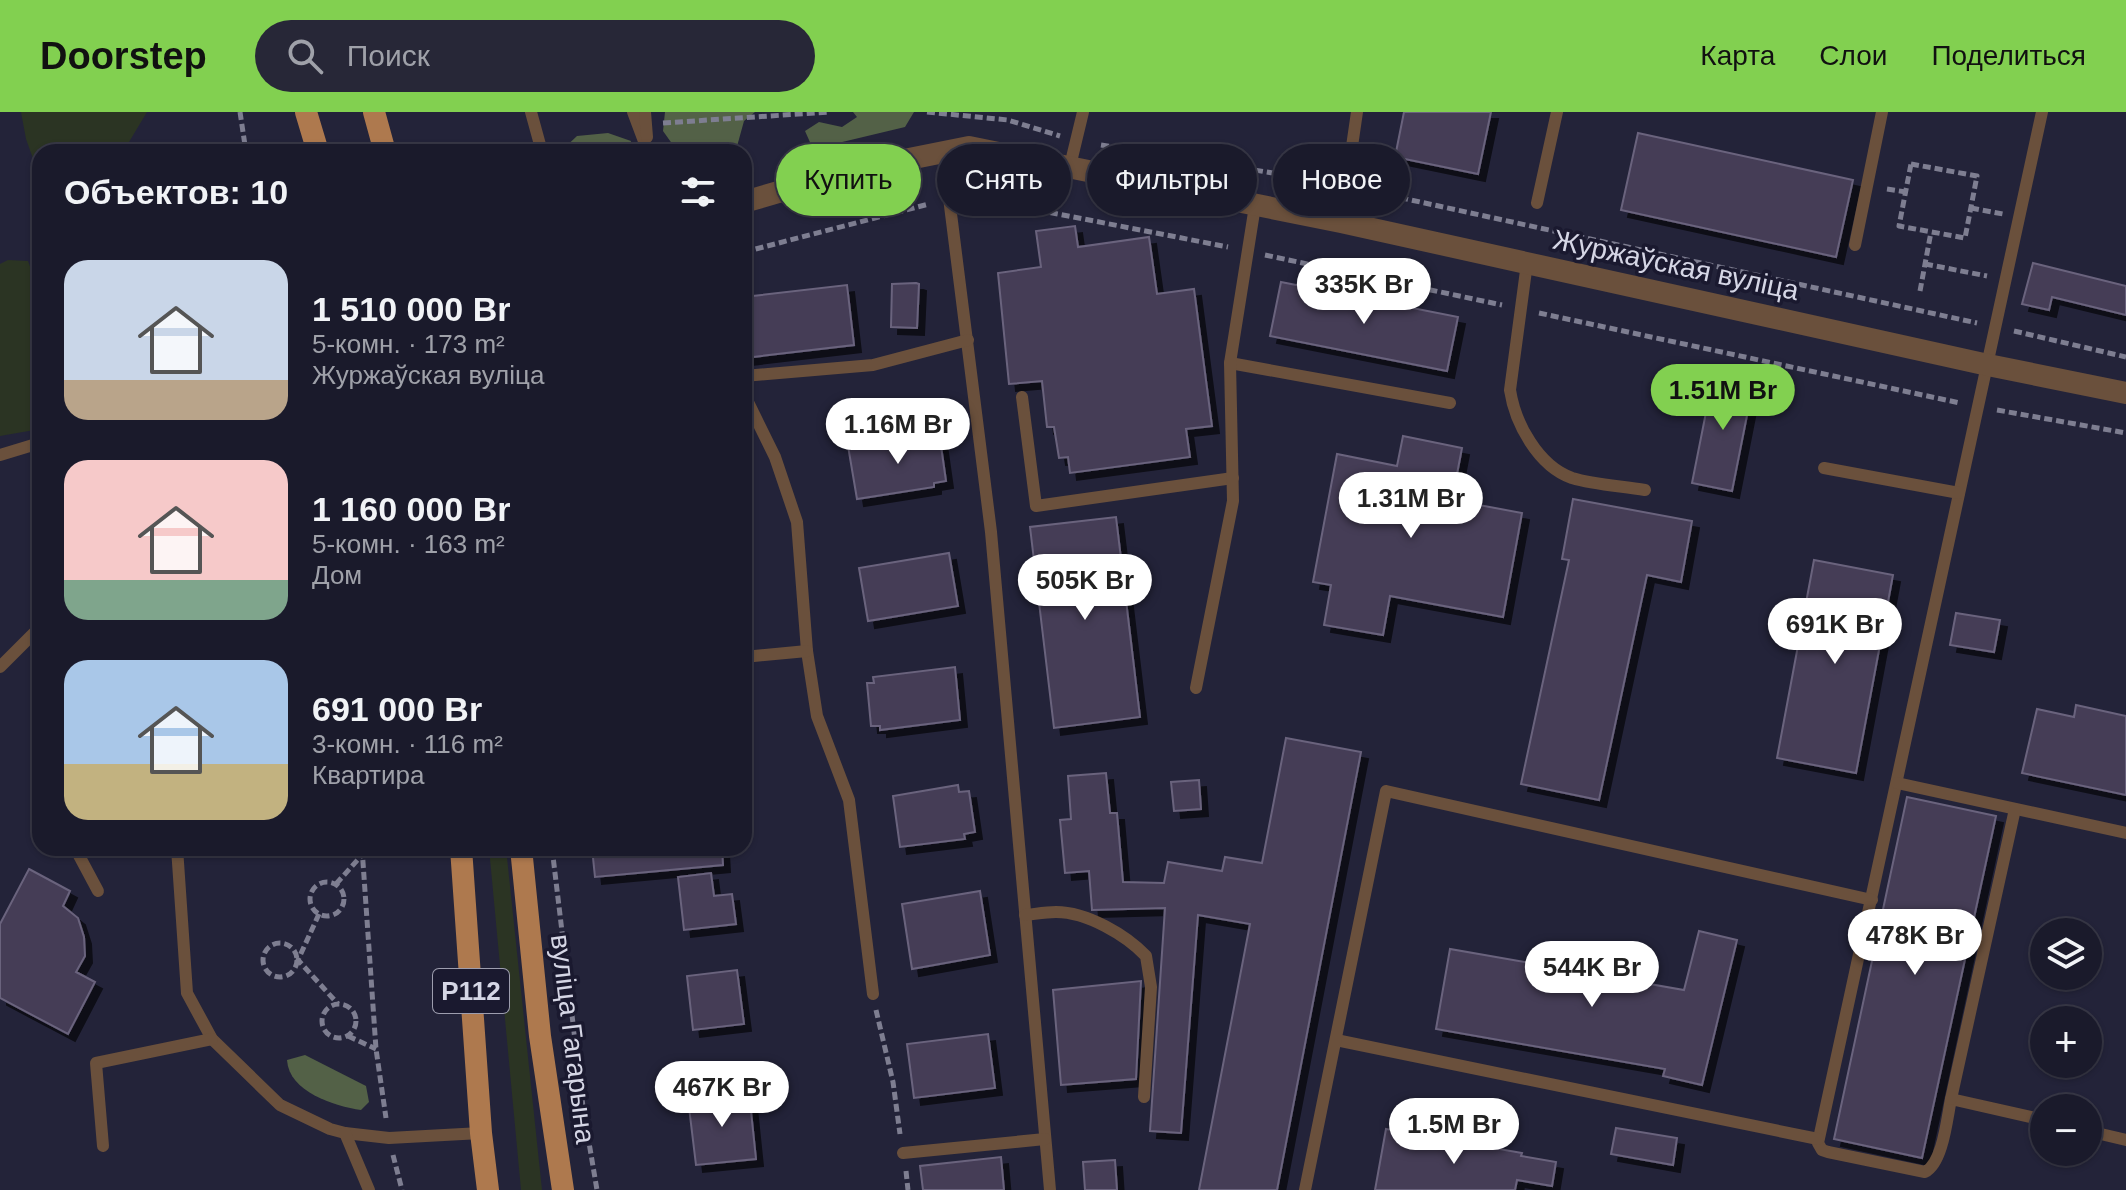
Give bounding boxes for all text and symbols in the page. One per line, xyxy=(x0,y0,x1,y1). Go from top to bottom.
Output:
search box xyxy=(255,20,815,92)
icon: search xyxy=(283,34,327,78)
text: Doorstep xyxy=(40,35,207,77)
text: Поиск xyxy=(347,39,430,72)
text: Карта xyxy=(1700,40,1775,71)
text: Слои xyxy=(1819,40,1887,71)
text: Поделиться xyxy=(1931,40,2086,71)
chip: Купить xyxy=(776,144,921,216)
chip: Снять xyxy=(937,144,1071,216)
chip: Фильтры xyxy=(1087,144,1257,216)
chip: Новое xyxy=(1273,144,1410,216)
icon: filters xyxy=(676,170,720,214)
text: Объектов: 10 xyxy=(64,173,288,211)
street label: Журжаўская вуліца xyxy=(1550,224,1802,306)
pin: 335K Br xyxy=(1290,258,1438,326)
text: 335K Br xyxy=(1315,269,1413,299)
text: 1 510 000 Br xyxy=(312,290,511,328)
icon: home xyxy=(128,292,224,388)
text: 5-комн. · 173 m² xyxy=(312,329,505,359)
text: Журжаўская вуліца xyxy=(312,360,544,390)
pin: 1.51M Br xyxy=(1640,364,1806,432)
text: 1.51M Br xyxy=(1669,375,1777,405)
pin: 1.16M Br xyxy=(815,398,981,466)
text: 1.16M Br xyxy=(844,409,952,439)
pin: 1.31M Br xyxy=(1328,472,1494,540)
text: 1.31M Br xyxy=(1357,483,1465,513)
text: 1 160 000 Br xyxy=(312,490,511,528)
icon: home xyxy=(128,492,224,588)
text: 5-комн. · 163 m² xyxy=(312,529,505,559)
pin: 505K Br xyxy=(1011,554,1159,622)
text: Дом xyxy=(312,560,362,590)
text: 505K Br xyxy=(1036,565,1134,595)
pin: 691K Br xyxy=(1761,598,1909,666)
text: 691K Br xyxy=(1786,609,1884,639)
text: 691 000 Br xyxy=(312,690,482,728)
icon: home xyxy=(128,692,224,788)
text: 3-комн. · 116 m² xyxy=(312,729,503,759)
text: Квартира xyxy=(312,760,424,790)
pin: 478K Br xyxy=(1841,909,1989,977)
map controls xyxy=(2030,918,2102,1166)
button: layers xyxy=(2030,918,2102,990)
text: 478K Br xyxy=(1866,920,1964,950)
street label: вуліца Гагарына xyxy=(545,933,601,1146)
pin: 544K Br xyxy=(1518,941,1666,1009)
text: 544K Br xyxy=(1543,952,1641,982)
road number: Р112 xyxy=(433,969,509,1013)
button: + xyxy=(2030,1006,2102,1078)
pin: 467K Br xyxy=(648,1061,796,1129)
text: 467K Br xyxy=(673,1072,771,1102)
button: − xyxy=(2030,1094,2102,1166)
pin: 1.5M Br xyxy=(1380,1098,1528,1166)
text: 1.5M Br xyxy=(1407,1109,1501,1139)

